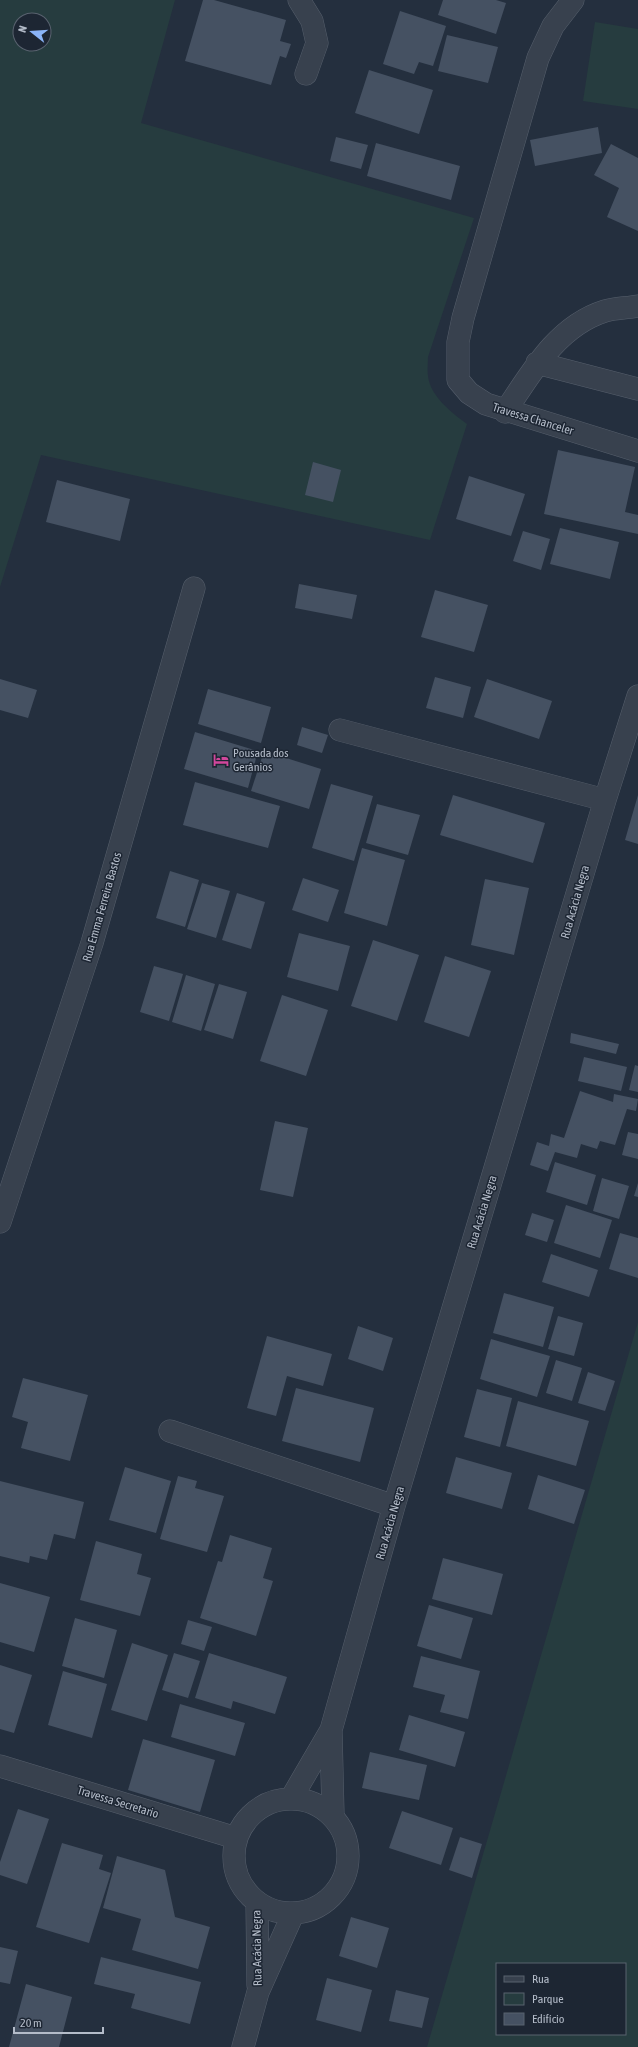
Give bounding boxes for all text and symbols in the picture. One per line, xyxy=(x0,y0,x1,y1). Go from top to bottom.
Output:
north arrow xyxy=(12,12,52,52)
text: N xyxy=(16,24,29,34)
street label: Travessa Chanceler xyxy=(491,400,576,438)
place label: Pousada dos Gerânios xyxy=(233,746,289,774)
hotel icon: Pousada dos Gerânios xyxy=(212,751,230,769)
street label: Rua Emma Ferreira Bastos xyxy=(80,851,124,963)
street label: Rua Acácia Negra xyxy=(558,864,592,940)
street label: Rua Acácia Negra xyxy=(464,1174,500,1250)
street label: Rua Acácia Negra xyxy=(373,1485,407,1561)
street label: Travessa Secretario xyxy=(76,1783,161,1821)
street label: Rua Acácia Negra xyxy=(249,1910,265,1986)
legend xyxy=(496,1963,626,2035)
text: Rua xyxy=(532,1972,549,1986)
text: Parque xyxy=(532,1992,564,2006)
scale bar xyxy=(14,2009,103,2035)
text: Edifício xyxy=(532,2012,565,2026)
text: 20 m xyxy=(20,2016,42,2030)

